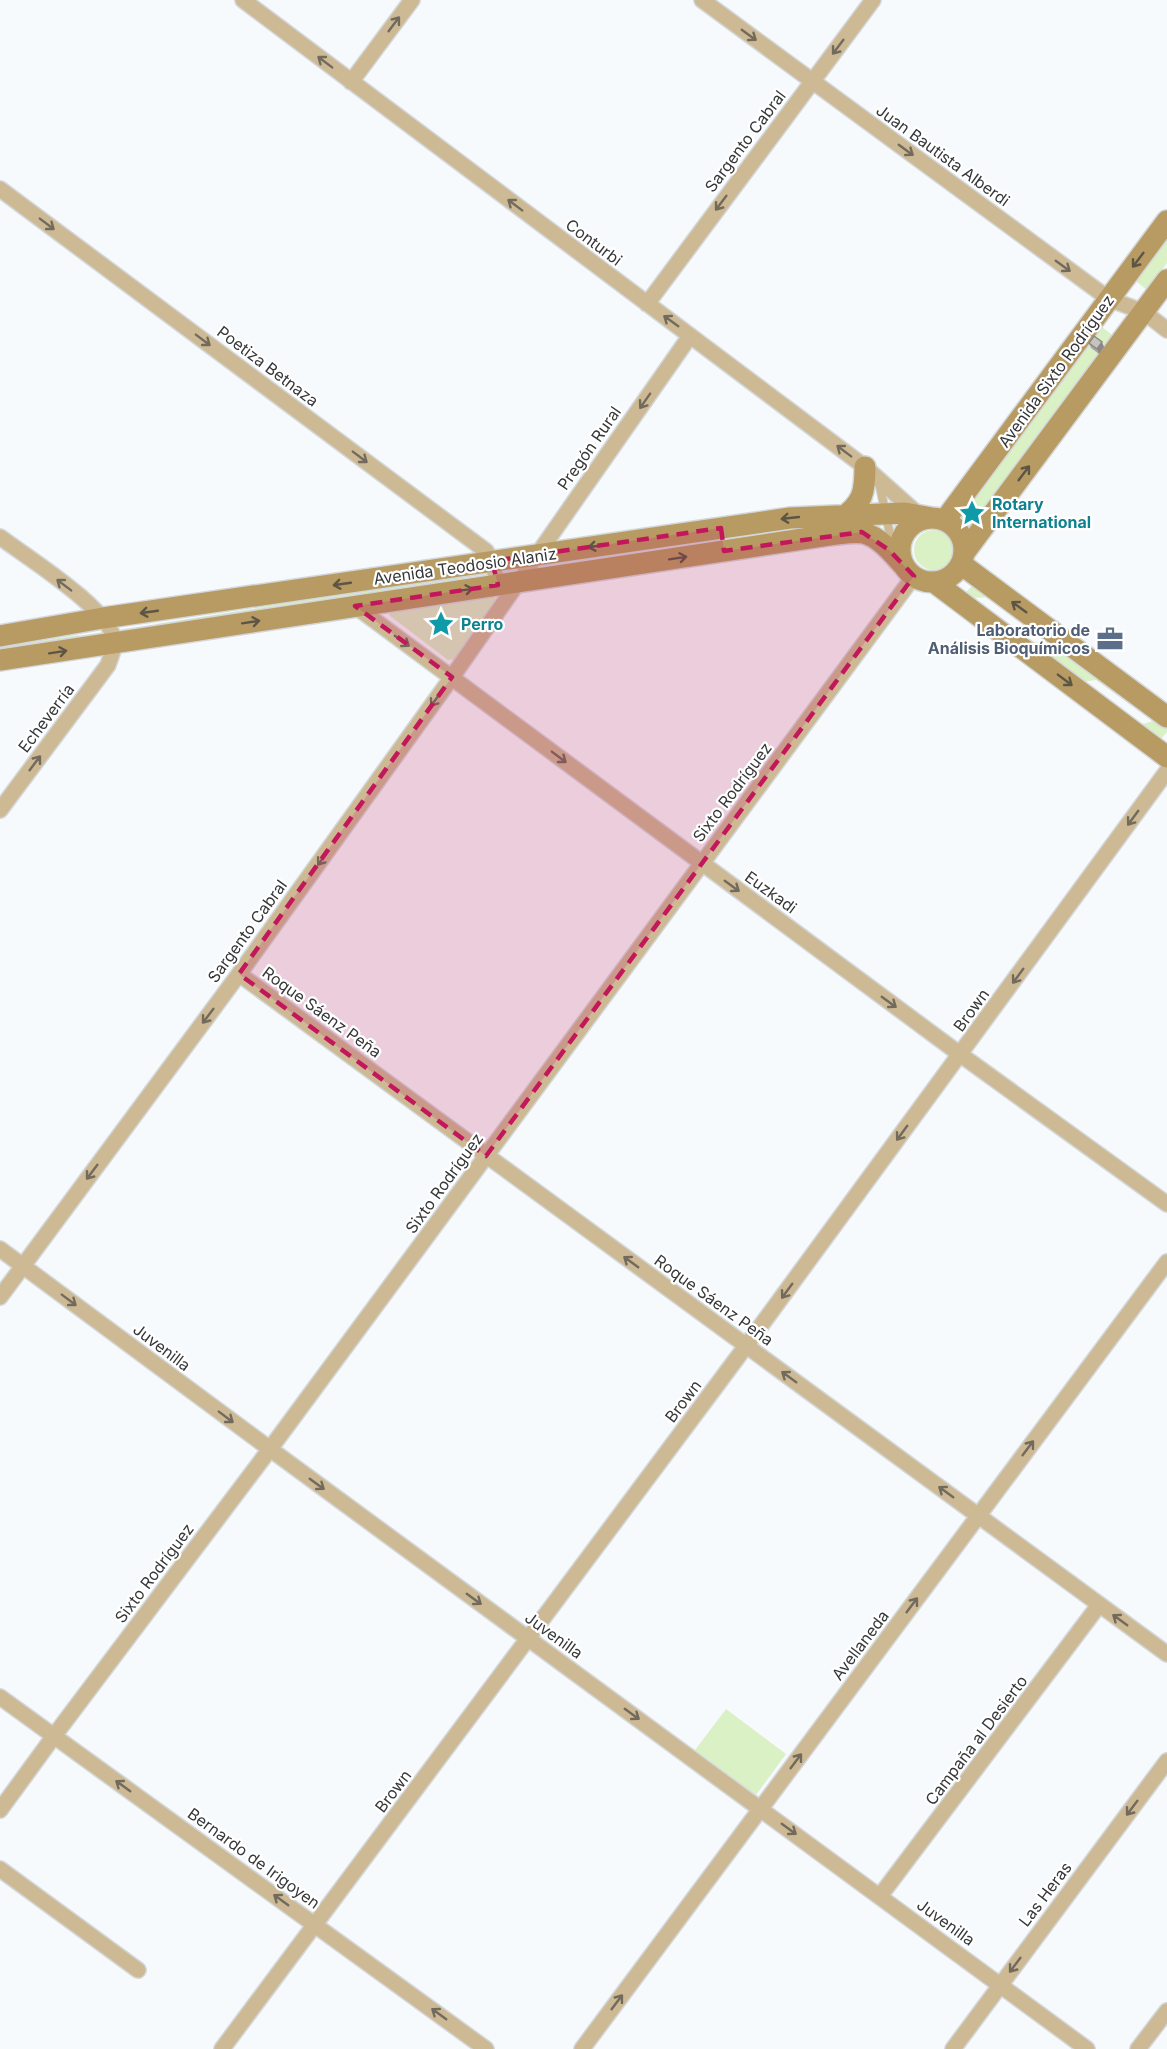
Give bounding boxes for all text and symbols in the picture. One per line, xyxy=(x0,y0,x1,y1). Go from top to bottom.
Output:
one-way arrow xyxy=(387,16,400,32)
one-way arrow xyxy=(741,28,757,41)
one-way arrow xyxy=(831,38,844,54)
one-way arrow xyxy=(317,56,333,69)
street label: Sargento Cabral xyxy=(700,86,790,196)
street label: Juan Bautista Alberdi xyxy=(872,100,1014,210)
one-way arrow xyxy=(898,144,914,156)
one-way arrow xyxy=(715,195,727,211)
one-way arrow xyxy=(507,198,523,211)
street label: Conturbi xyxy=(562,214,626,270)
one-way arrow xyxy=(38,218,54,230)
one-way arrow xyxy=(1132,252,1144,268)
one-way arrow xyxy=(1055,260,1071,272)
street label: Avenida Sixto Rodríguez xyxy=(994,291,1118,451)
one-way arrow xyxy=(663,315,679,327)
street label: Poetiza Betnaza xyxy=(213,321,323,411)
one-way arrow xyxy=(195,334,211,347)
one-way arrow xyxy=(639,392,651,408)
street label: Pregón Rural xyxy=(553,402,625,494)
one-way arrow xyxy=(836,444,852,457)
one-way arrow xyxy=(351,451,367,463)
one-way arrow xyxy=(1018,465,1030,481)
place label: Rotary International xyxy=(992,494,1091,532)
place icon: Rotary International xyxy=(957,498,987,528)
one-way arrow xyxy=(781,513,800,524)
one-way arrow xyxy=(588,541,607,552)
street label: Avenida Teodosio Alaniz xyxy=(372,543,558,589)
one-way arrow xyxy=(667,552,687,563)
one-way arrow xyxy=(57,578,73,591)
one-way arrow xyxy=(332,579,352,590)
one-way arrow xyxy=(454,584,474,595)
one-way arrow xyxy=(1011,601,1027,613)
one-way arrow xyxy=(139,606,159,617)
place icon: Perro xyxy=(426,609,456,639)
place label: Perro xyxy=(461,614,504,634)
one-way arrow xyxy=(240,617,260,628)
place label: Laboratorio de Análisis Bioquímicos xyxy=(928,620,1090,658)
office icon: Laboratorio de Análisis Bioquímicos xyxy=(1095,624,1125,654)
one-way arrow xyxy=(394,635,410,647)
one-way arrow xyxy=(47,646,67,657)
one-way arrow xyxy=(1056,674,1072,686)
street label: Echeverría xyxy=(14,680,78,756)
one-way arrow xyxy=(430,691,442,707)
street label: Sixto Rodríguez xyxy=(688,738,776,846)
one-way arrow xyxy=(551,751,567,763)
one-way arrow xyxy=(28,756,41,772)
one-way arrow xyxy=(1126,810,1139,826)
one-way arrow xyxy=(317,849,329,865)
street label: Euzkadi xyxy=(741,866,801,918)
street label: Sargento Cabral xyxy=(203,876,291,986)
one-way arrow xyxy=(724,880,740,892)
street label: Roque Sáenz Peña xyxy=(259,962,385,1062)
one-way arrow xyxy=(1011,968,1024,984)
street label: Brown xyxy=(949,985,993,1035)
one-way arrow xyxy=(881,996,897,1008)
one-way arrow xyxy=(202,1007,215,1023)
one-way arrow xyxy=(896,1125,909,1141)
street label: Sixto Rodríguez xyxy=(401,1129,487,1237)
one-way arrow xyxy=(86,1164,99,1180)
street label: Roque Sáenz Peña xyxy=(651,1250,777,1350)
one-way arrow xyxy=(624,1255,640,1268)
one-way arrow xyxy=(781,1282,793,1298)
one-way arrow xyxy=(61,1294,77,1307)
street label: Juvenilla xyxy=(129,1319,195,1375)
one-way arrow xyxy=(781,1370,797,1383)
street label: Brown xyxy=(661,1376,705,1426)
one-way arrow xyxy=(217,1410,233,1423)
one-way arrow xyxy=(1022,1441,1035,1457)
one-way arrow xyxy=(308,1477,324,1490)
one-way arrow xyxy=(938,1485,954,1498)
street label: Sixto Rodríguez xyxy=(110,1519,198,1627)
one-way arrow xyxy=(466,1593,482,1605)
one-way arrow xyxy=(905,1597,918,1613)
street label: Avellaneda xyxy=(827,1606,893,1684)
street label: Juvenilla xyxy=(521,1607,587,1663)
one-way arrow xyxy=(1112,1613,1128,1626)
street label: Campaña al Desierto xyxy=(921,1671,1031,1809)
one-way arrow xyxy=(623,1708,639,1720)
one-way arrow xyxy=(789,1754,802,1770)
street label: Brown xyxy=(371,1766,415,1816)
one-way arrow xyxy=(116,1780,132,1792)
one-way arrow xyxy=(1126,1800,1138,1816)
street label: Bernardo de Irigoyen xyxy=(184,1803,324,1913)
one-way arrow xyxy=(780,1823,796,1835)
street label: Las Heras xyxy=(1014,1858,1076,1930)
one-way arrow xyxy=(274,1894,290,1906)
street label: Juvenilla xyxy=(913,1894,979,1950)
one-way arrow xyxy=(1009,1956,1022,1972)
one-way arrow xyxy=(610,1994,623,2010)
one-way arrow xyxy=(431,2008,447,2021)

